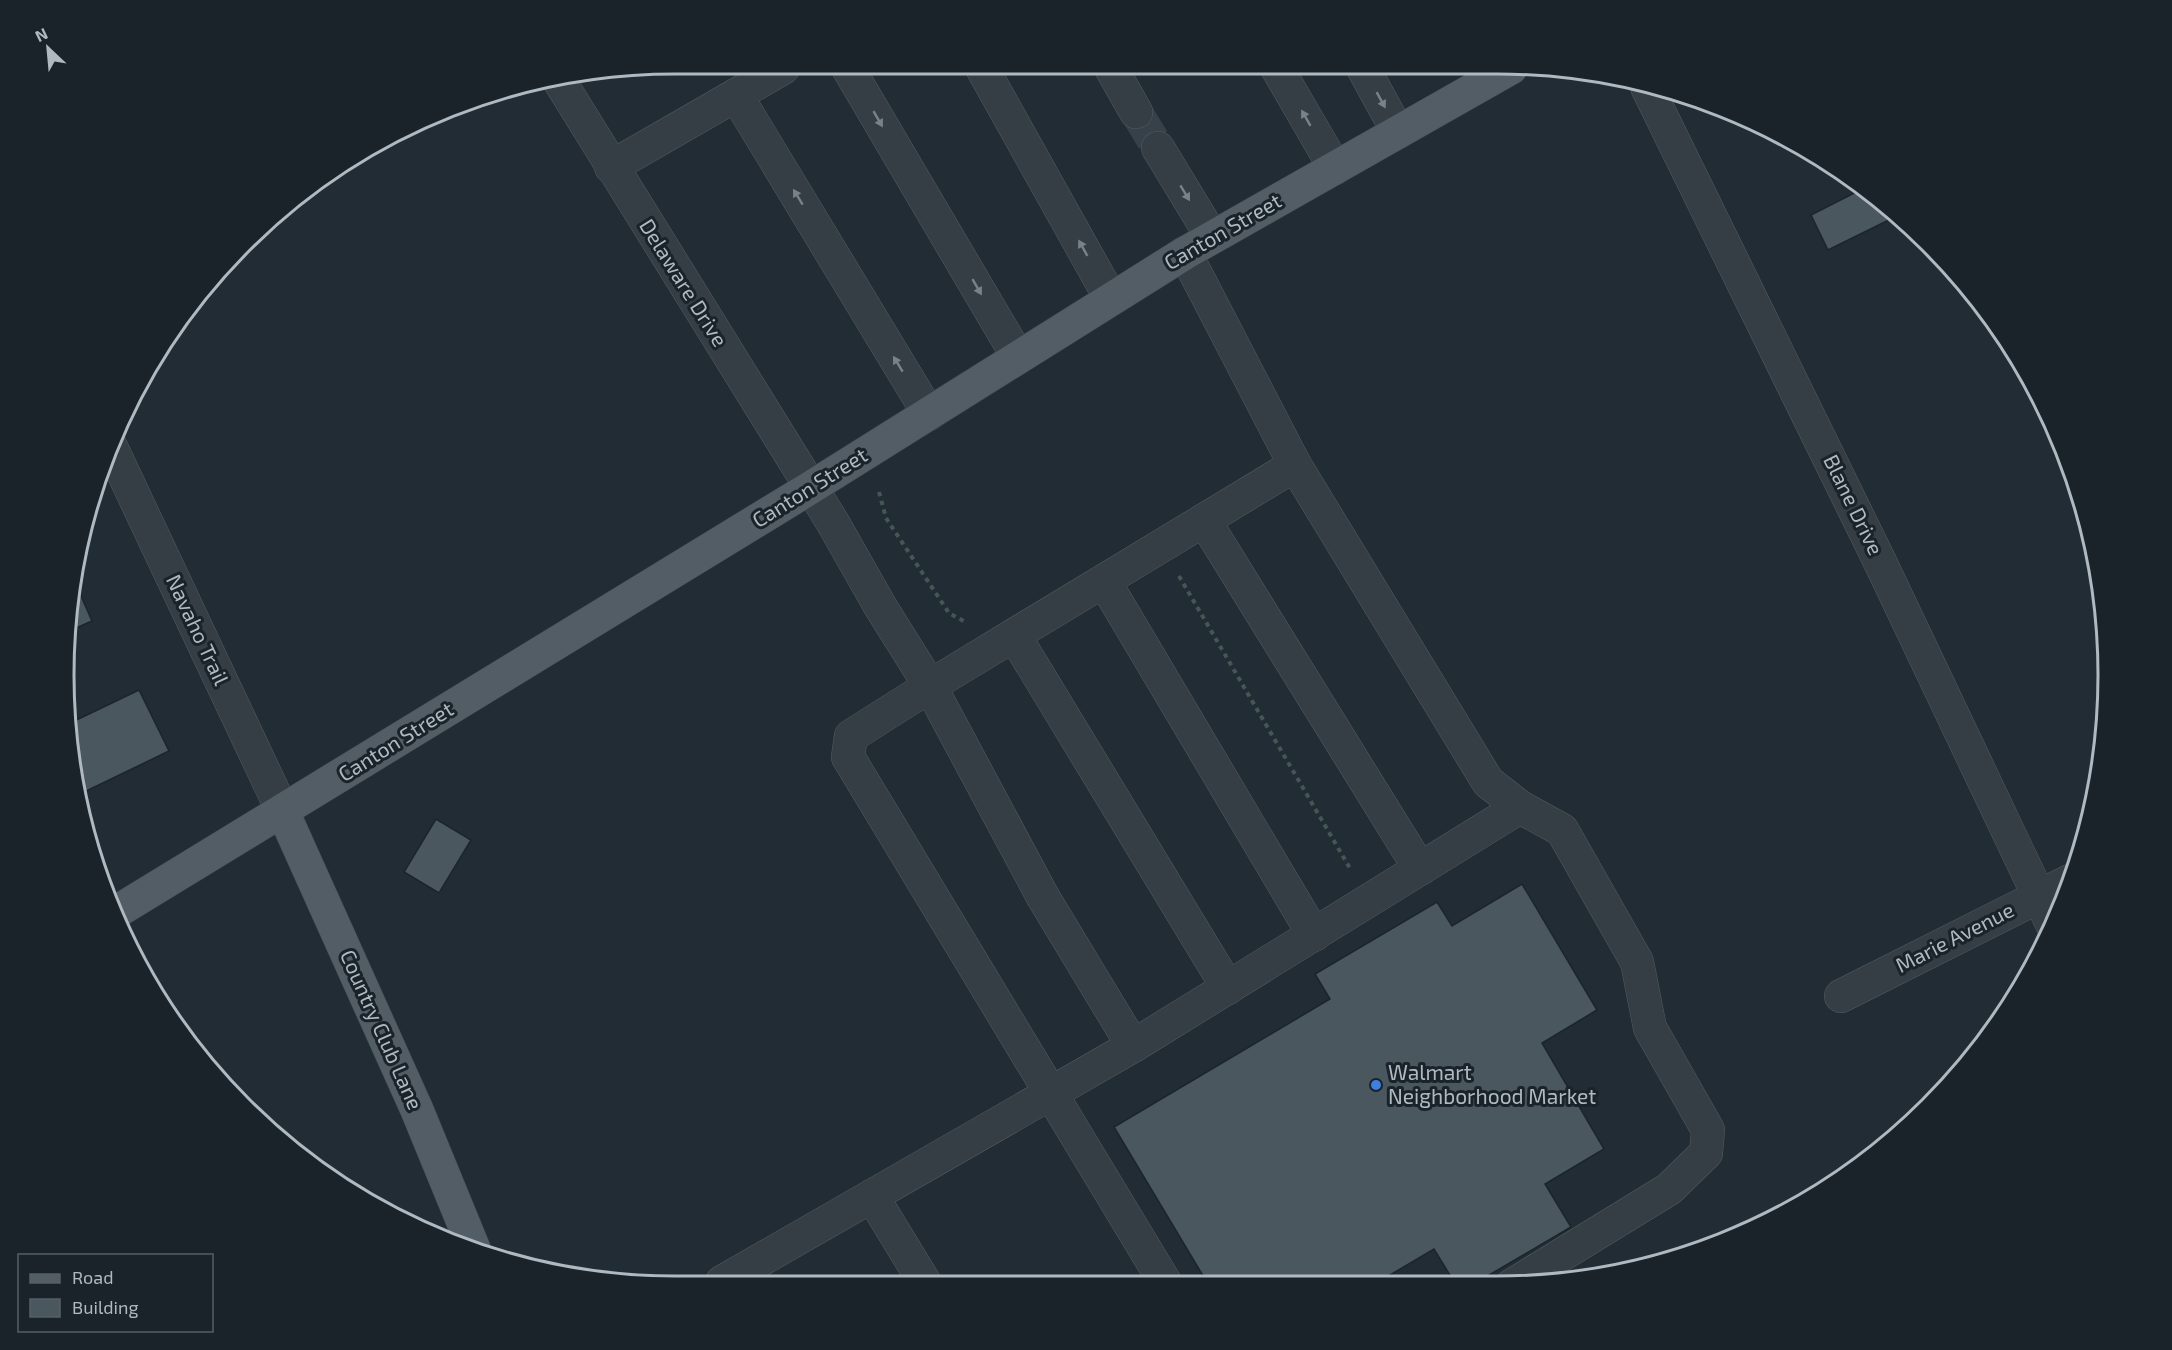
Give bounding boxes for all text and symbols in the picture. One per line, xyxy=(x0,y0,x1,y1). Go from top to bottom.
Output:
north arrow xyxy=(18,18,78,78)
text: N xyxy=(32,23,51,45)
one-way arrow xyxy=(1376,92,1386,109)
one-way arrow xyxy=(1301,109,1311,126)
one-way arrow xyxy=(873,111,883,128)
one-way arrow xyxy=(1179,185,1190,201)
street label: Canton Street xyxy=(1159,187,1285,274)
one-way arrow xyxy=(792,189,803,205)
street label: Delaware Drive xyxy=(635,214,733,351)
one-way arrow xyxy=(1078,239,1088,256)
one-way arrow xyxy=(971,279,982,295)
one-way arrow xyxy=(893,356,904,372)
street label: Canton Street xyxy=(747,441,871,532)
street label: Blane Drive xyxy=(1819,450,1889,559)
street label: Navaho Trail xyxy=(162,570,235,689)
street label: Canton Street xyxy=(333,695,457,786)
street label: Marie Avenue xyxy=(1891,896,2018,977)
street label: Country Club Lane xyxy=(336,946,429,1113)
place label: Walmart Neighborhood Market xyxy=(1388,1059,1596,1108)
marker: Walmart Neighborhood Market xyxy=(1369,1078,1383,1092)
legend xyxy=(18,1254,213,1332)
text: Road xyxy=(72,1266,113,1288)
text: Building xyxy=(72,1296,139,1318)

